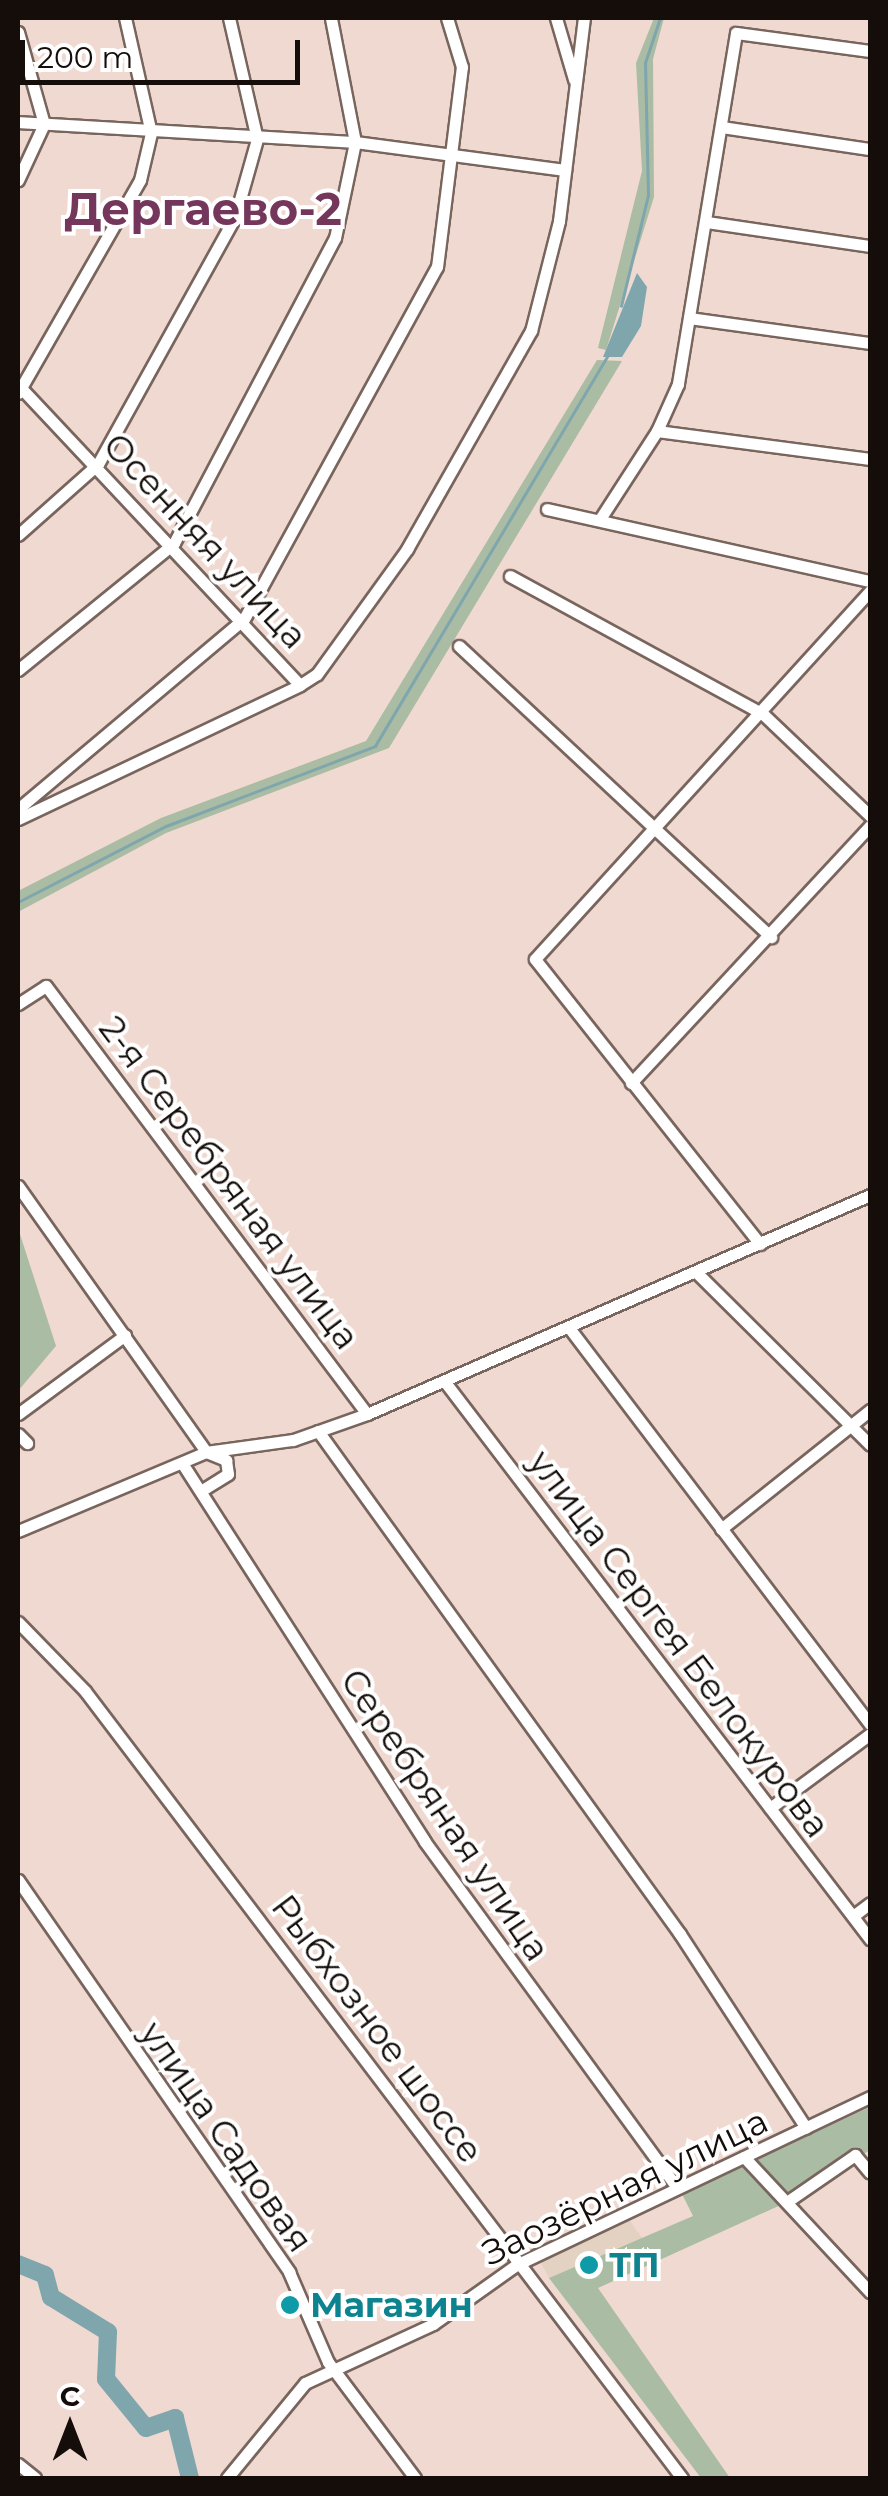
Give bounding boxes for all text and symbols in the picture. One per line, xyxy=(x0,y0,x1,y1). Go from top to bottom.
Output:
scale bar xyxy=(25,20,305,82)
text: 200 m xyxy=(37,39,133,76)
district label: Дергаево-2 xyxy=(64,182,342,236)
street label: Осенняя улица xyxy=(95,425,315,657)
street label: 2-я Серебряная улица xyxy=(90,1008,368,1358)
street label: улица Сергея Белокурова xyxy=(520,1442,838,1846)
street label: Серебряная улица xyxy=(332,1661,558,1969)
street label: Рыбхозное шоссе xyxy=(263,1887,491,2171)
street label: улица Садовая xyxy=(131,2014,321,2260)
street label: Заозёрная улица xyxy=(475,2100,775,2274)
place label: ТП xyxy=(609,2244,660,2286)
marker: ТП xyxy=(578,2254,600,2276)
place label: Магазин xyxy=(310,2284,473,2326)
marker: Магазин xyxy=(279,2294,301,2316)
north arrow xyxy=(20,2376,120,2476)
text: С xyxy=(60,2379,80,2413)

